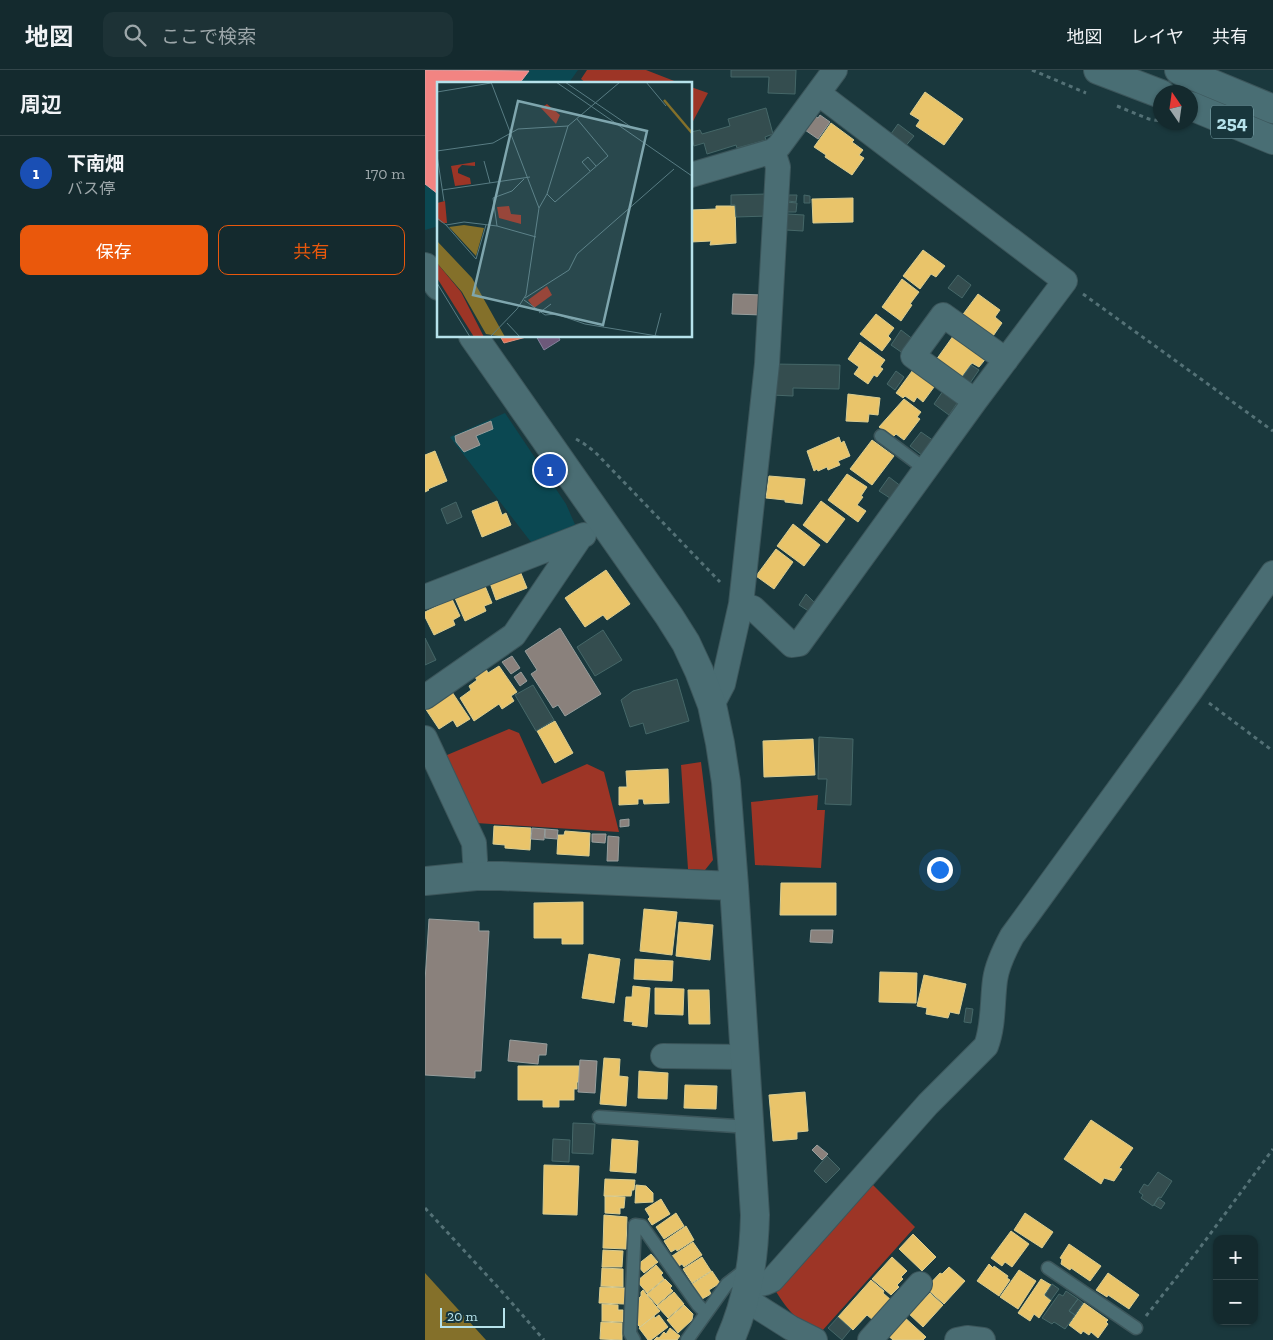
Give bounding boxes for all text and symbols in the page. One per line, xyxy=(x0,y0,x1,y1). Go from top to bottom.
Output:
search box xyxy=(103,12,453,57)
icon: search xyxy=(121,21,149,49)
text: 地図 xyxy=(25,22,73,51)
text: ここで検索 xyxy=(161,25,256,48)
text: 地図 xyxy=(1067,26,1103,48)
text: レイヤ xyxy=(1131,26,1184,48)
text: 共有 xyxy=(1212,26,1248,48)
inset map xyxy=(437,82,693,338)
north arrow xyxy=(1153,85,1198,130)
text: 周辺 xyxy=(20,92,62,117)
road number: 254 xyxy=(1211,106,1253,138)
text: 下南畑 xyxy=(67,152,124,175)
text: 1 xyxy=(33,164,39,183)
text: 170 m xyxy=(365,164,405,183)
text: バス停 xyxy=(67,179,115,198)
button: 保存 xyxy=(20,225,208,275)
button: 共有 xyxy=(218,225,405,275)
pin: 1 xyxy=(534,451,566,489)
your location xyxy=(927,857,953,883)
map controls xyxy=(1213,1235,1258,1325)
button: + xyxy=(1213,1235,1258,1280)
button: − xyxy=(1213,1280,1258,1325)
scale bar xyxy=(440,1305,505,1328)
text: 20 m xyxy=(447,1308,478,1325)

